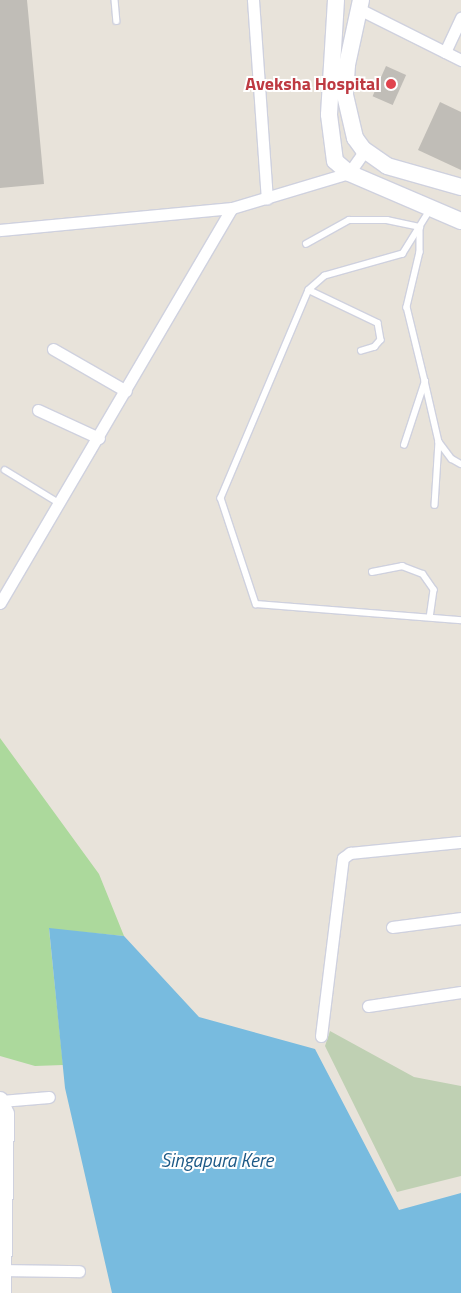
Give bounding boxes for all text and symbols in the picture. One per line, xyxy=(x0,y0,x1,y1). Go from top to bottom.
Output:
place label: Aveksha Hospital xyxy=(245,73,380,95)
marker: Aveksha Hospital xyxy=(384,77,398,91)
water label: Singapura Kere xyxy=(161,1149,273,1171)

